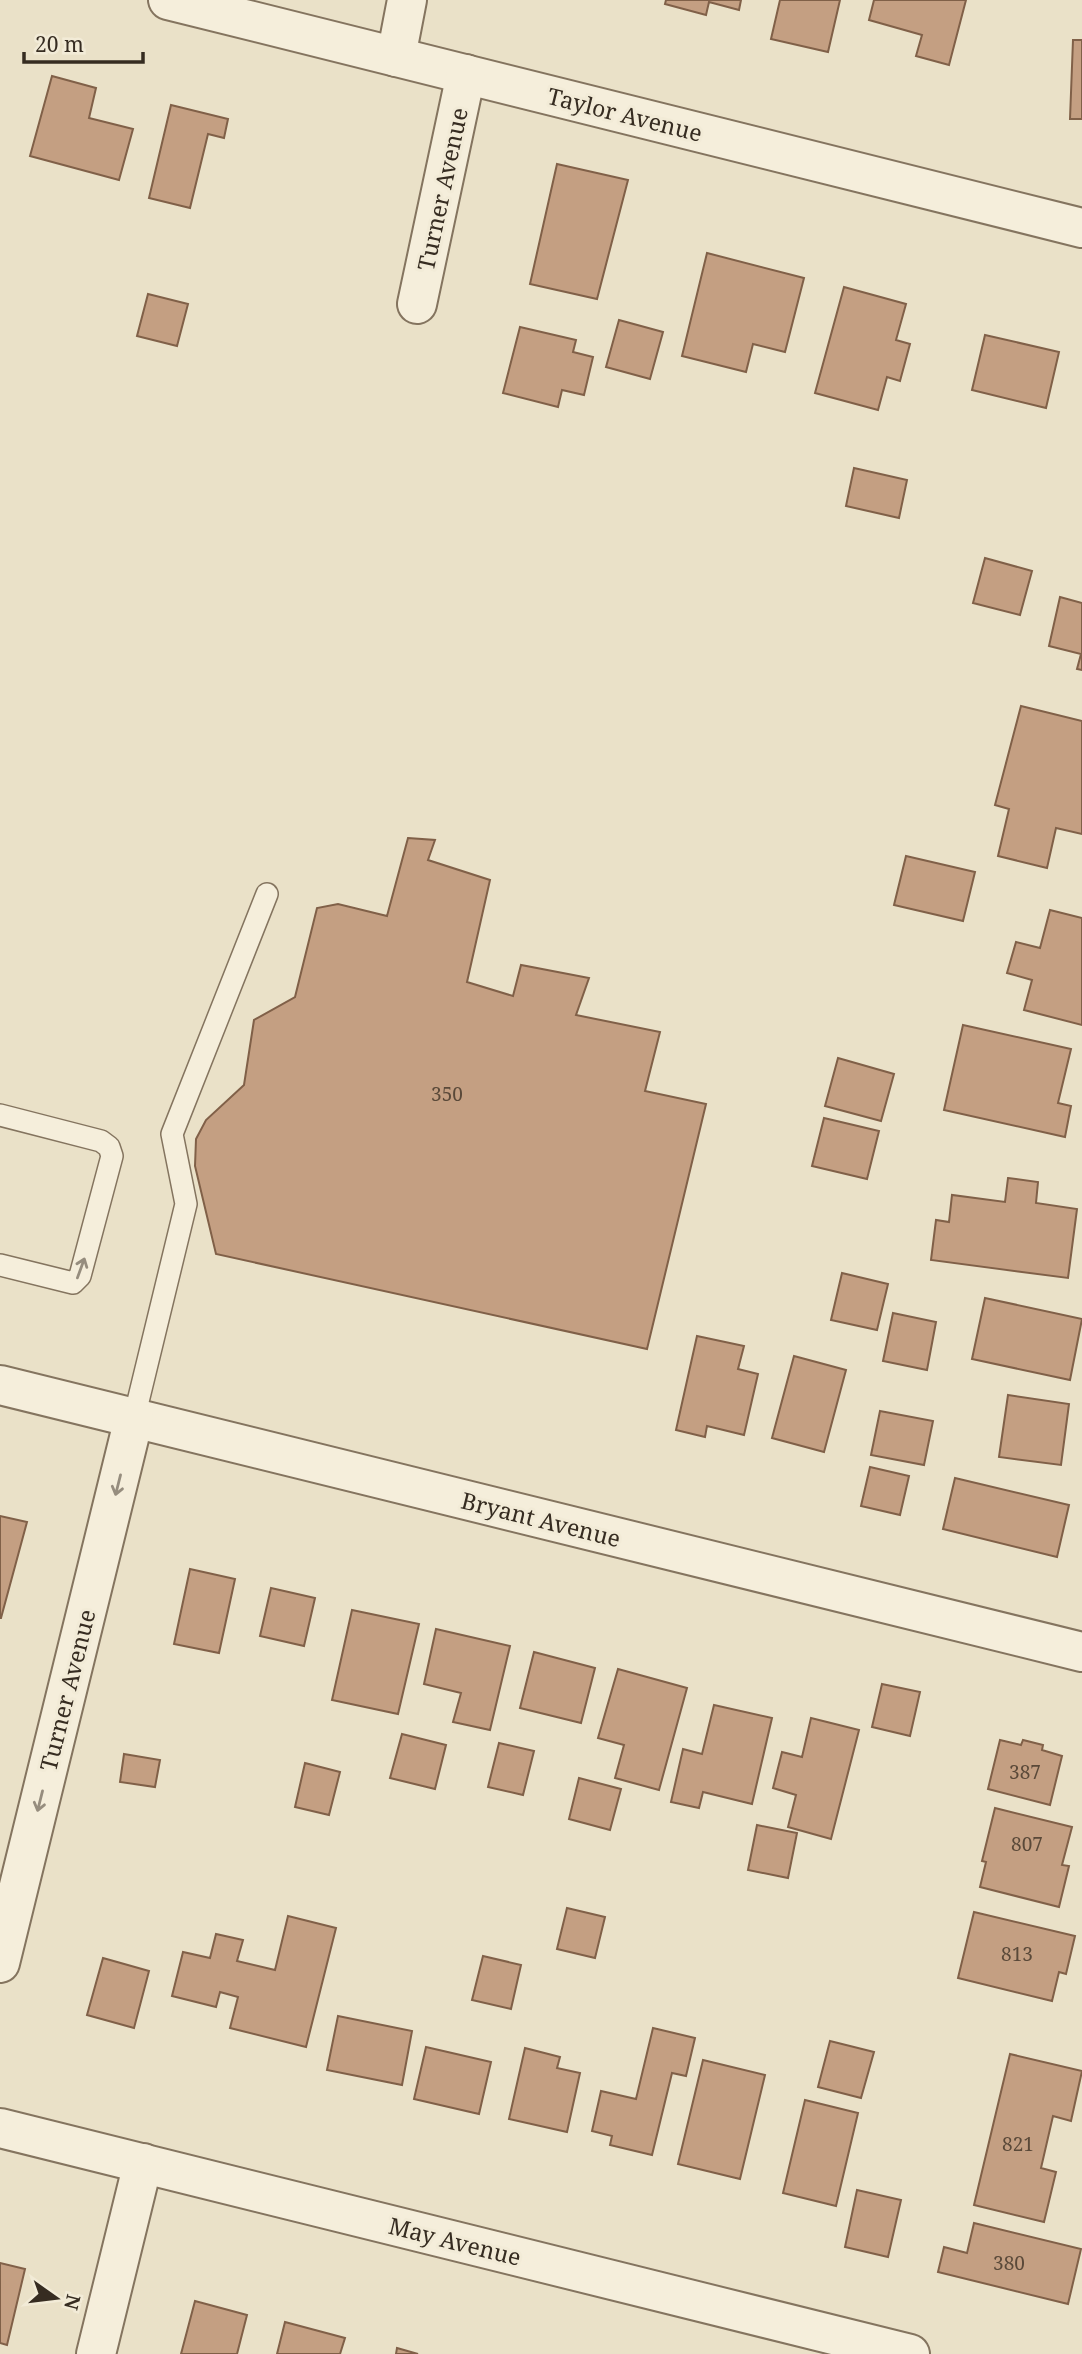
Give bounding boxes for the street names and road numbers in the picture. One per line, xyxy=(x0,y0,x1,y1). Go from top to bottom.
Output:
street label: Taylor Avenue xyxy=(544,79,706,149)
street label: Turner Avenue xyxy=(409,105,475,273)
street label: Bryant Avenue xyxy=(458,1484,624,1554)
street label: Turner Avenue xyxy=(31,1606,103,1774)
street label: May Avenue xyxy=(386,2209,524,2273)

